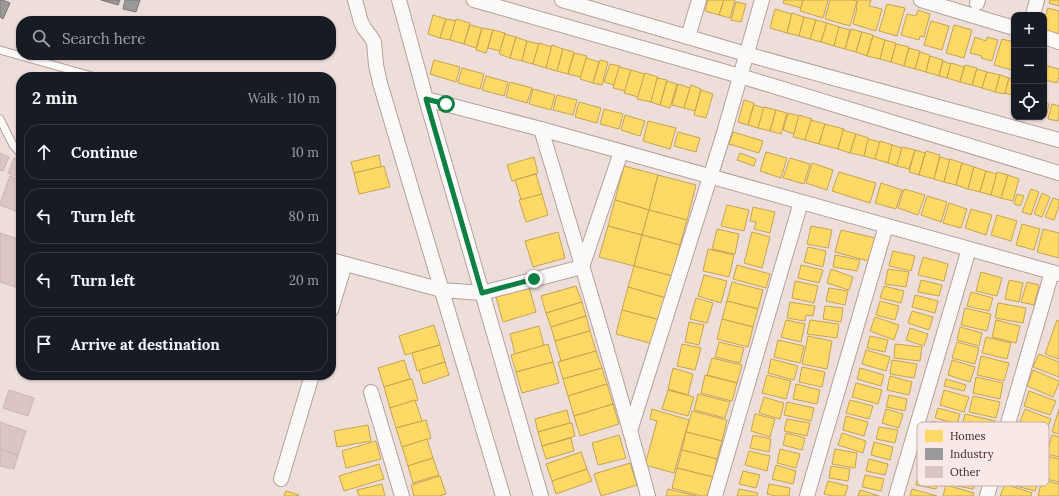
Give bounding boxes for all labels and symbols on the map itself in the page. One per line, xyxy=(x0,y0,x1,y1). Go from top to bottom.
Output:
route start xyxy=(437,95,455,113)
route end xyxy=(525,270,543,288)
legend xyxy=(917,422,1049,486)
text: Homes xyxy=(950,429,986,443)
text: Industry xyxy=(950,447,994,461)
text: Other xyxy=(950,465,981,479)

